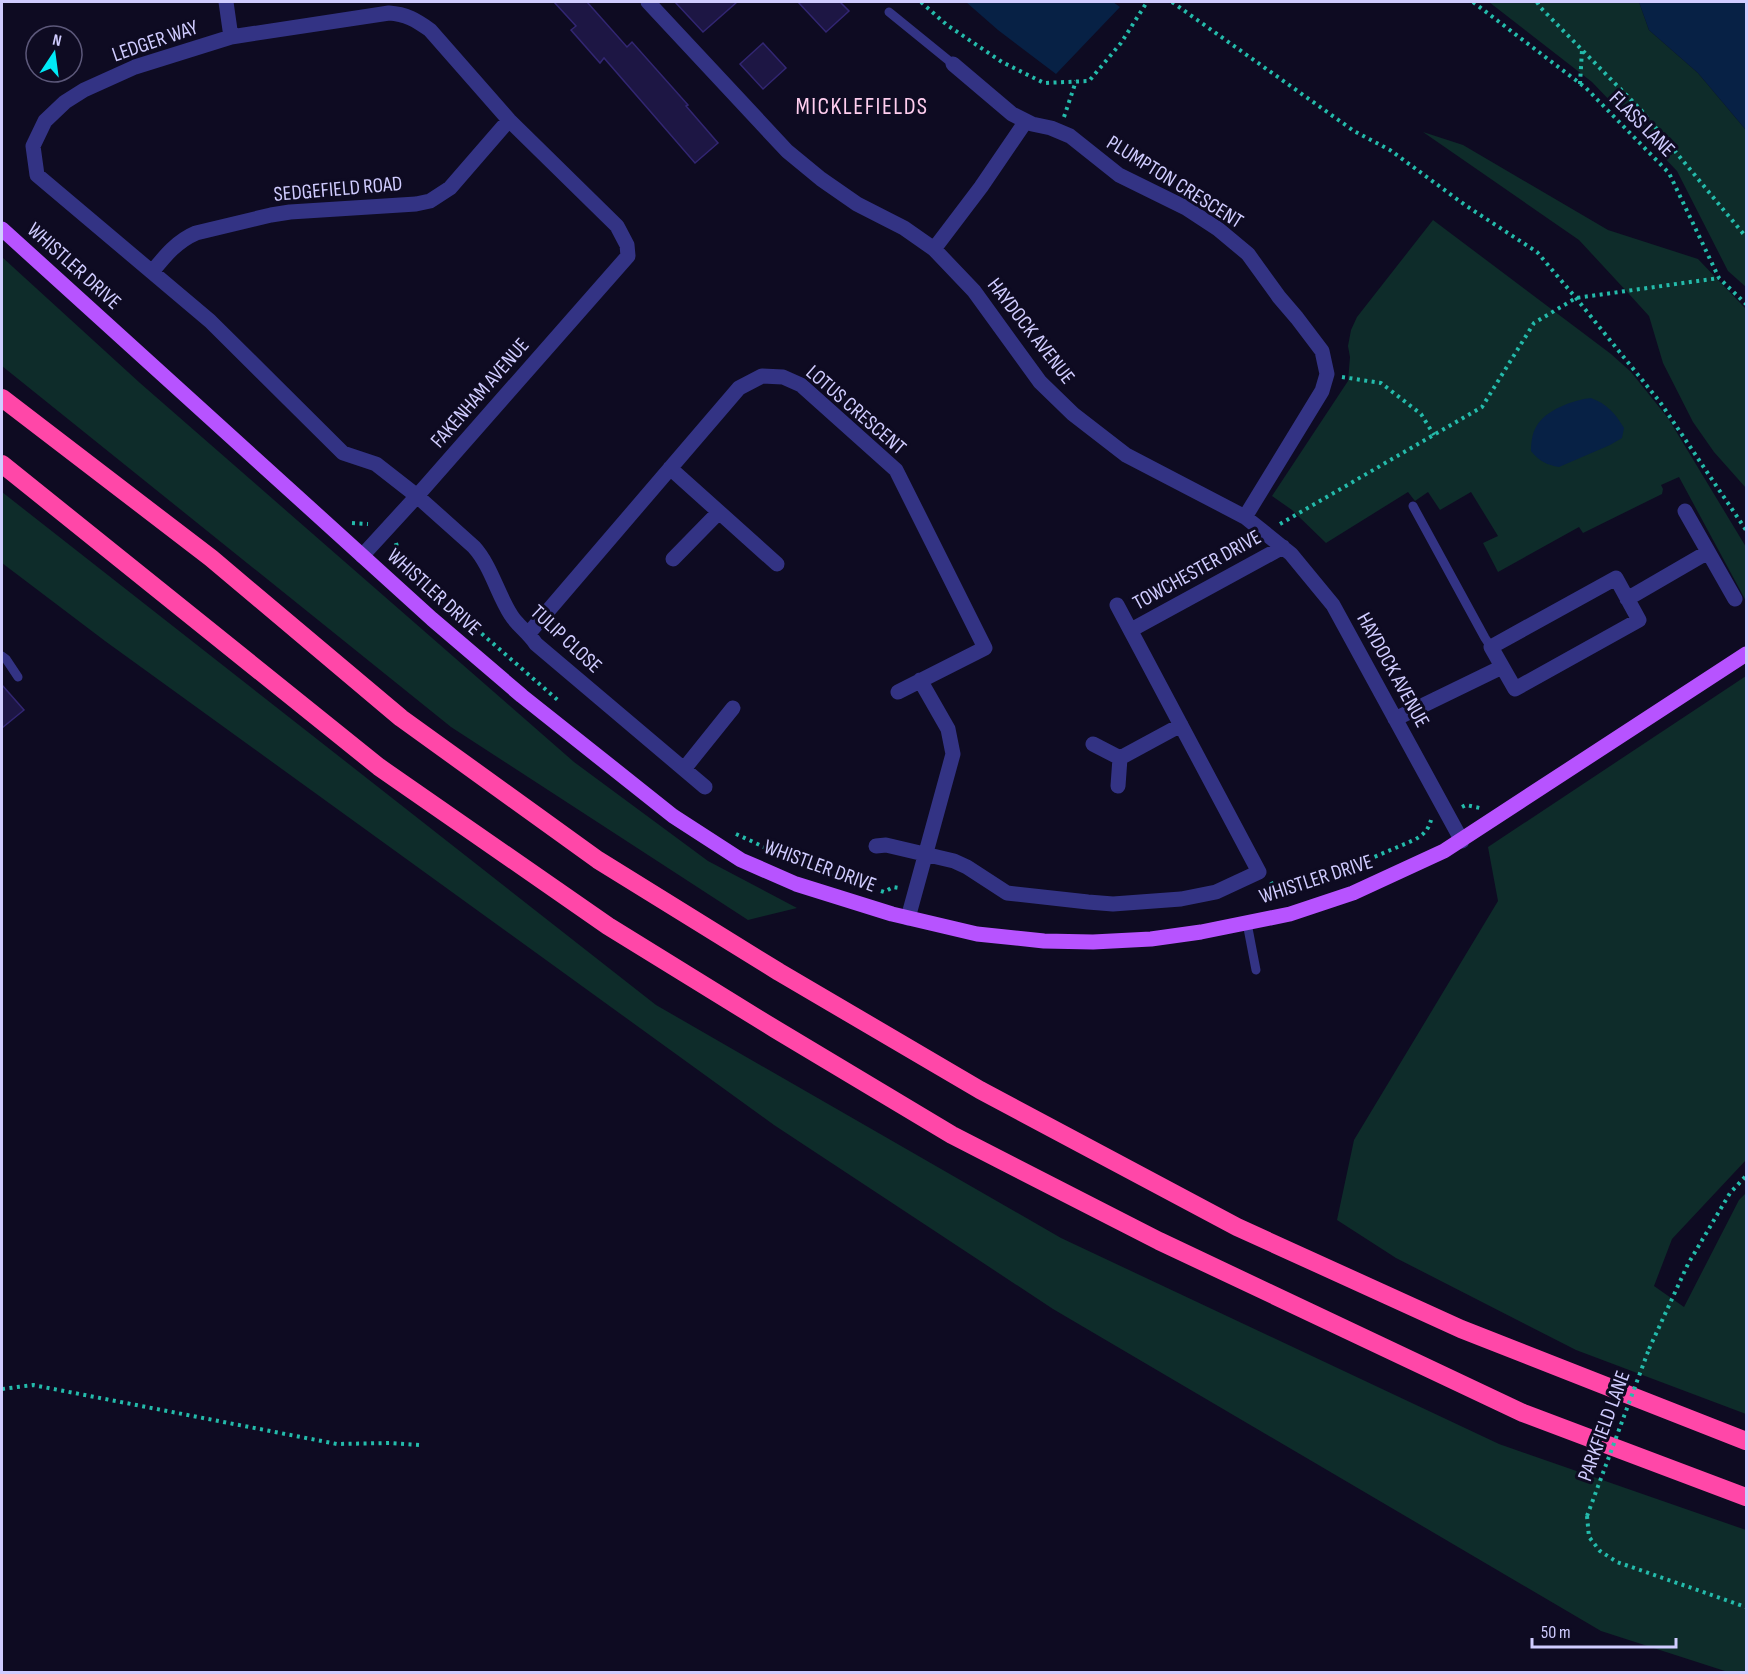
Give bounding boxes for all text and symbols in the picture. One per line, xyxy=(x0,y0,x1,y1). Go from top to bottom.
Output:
street label: LEDGER WAY xyxy=(109,15,201,67)
north arrow xyxy=(24,24,84,84)
text: N xyxy=(51,31,63,51)
street label: FLASS LANE xyxy=(1604,86,1680,162)
district label: MICKLEFIELDS xyxy=(795,92,929,121)
street label: PLUMPTON CRESCENT xyxy=(1102,130,1248,234)
street label: SEDGEFIELD ROAD xyxy=(273,171,403,207)
street label: WHISTLER DRIVE xyxy=(22,217,126,315)
street label: HAYDOCK AVENUE xyxy=(982,273,1080,389)
street label: FAKENHAM AVENUE xyxy=(426,333,534,453)
street label: LOTUS CRESCENT xyxy=(801,360,911,460)
street label: TOWCHESTER DRIVE xyxy=(1128,524,1266,616)
street label: WHISTLER DRIVE xyxy=(382,543,486,641)
street label: TULIP CLOSE xyxy=(525,600,607,678)
street label: HAYDOCK AVENUE xyxy=(1351,608,1435,732)
street label: WHISTLER DRIVE xyxy=(760,834,880,898)
street label: WHISTLER DRIVE xyxy=(1256,849,1376,909)
street label: PARKFIELD LANE xyxy=(1573,1367,1635,1485)
scale bar xyxy=(1532,1611,1676,1649)
text: 50 m xyxy=(1541,1622,1571,1643)

